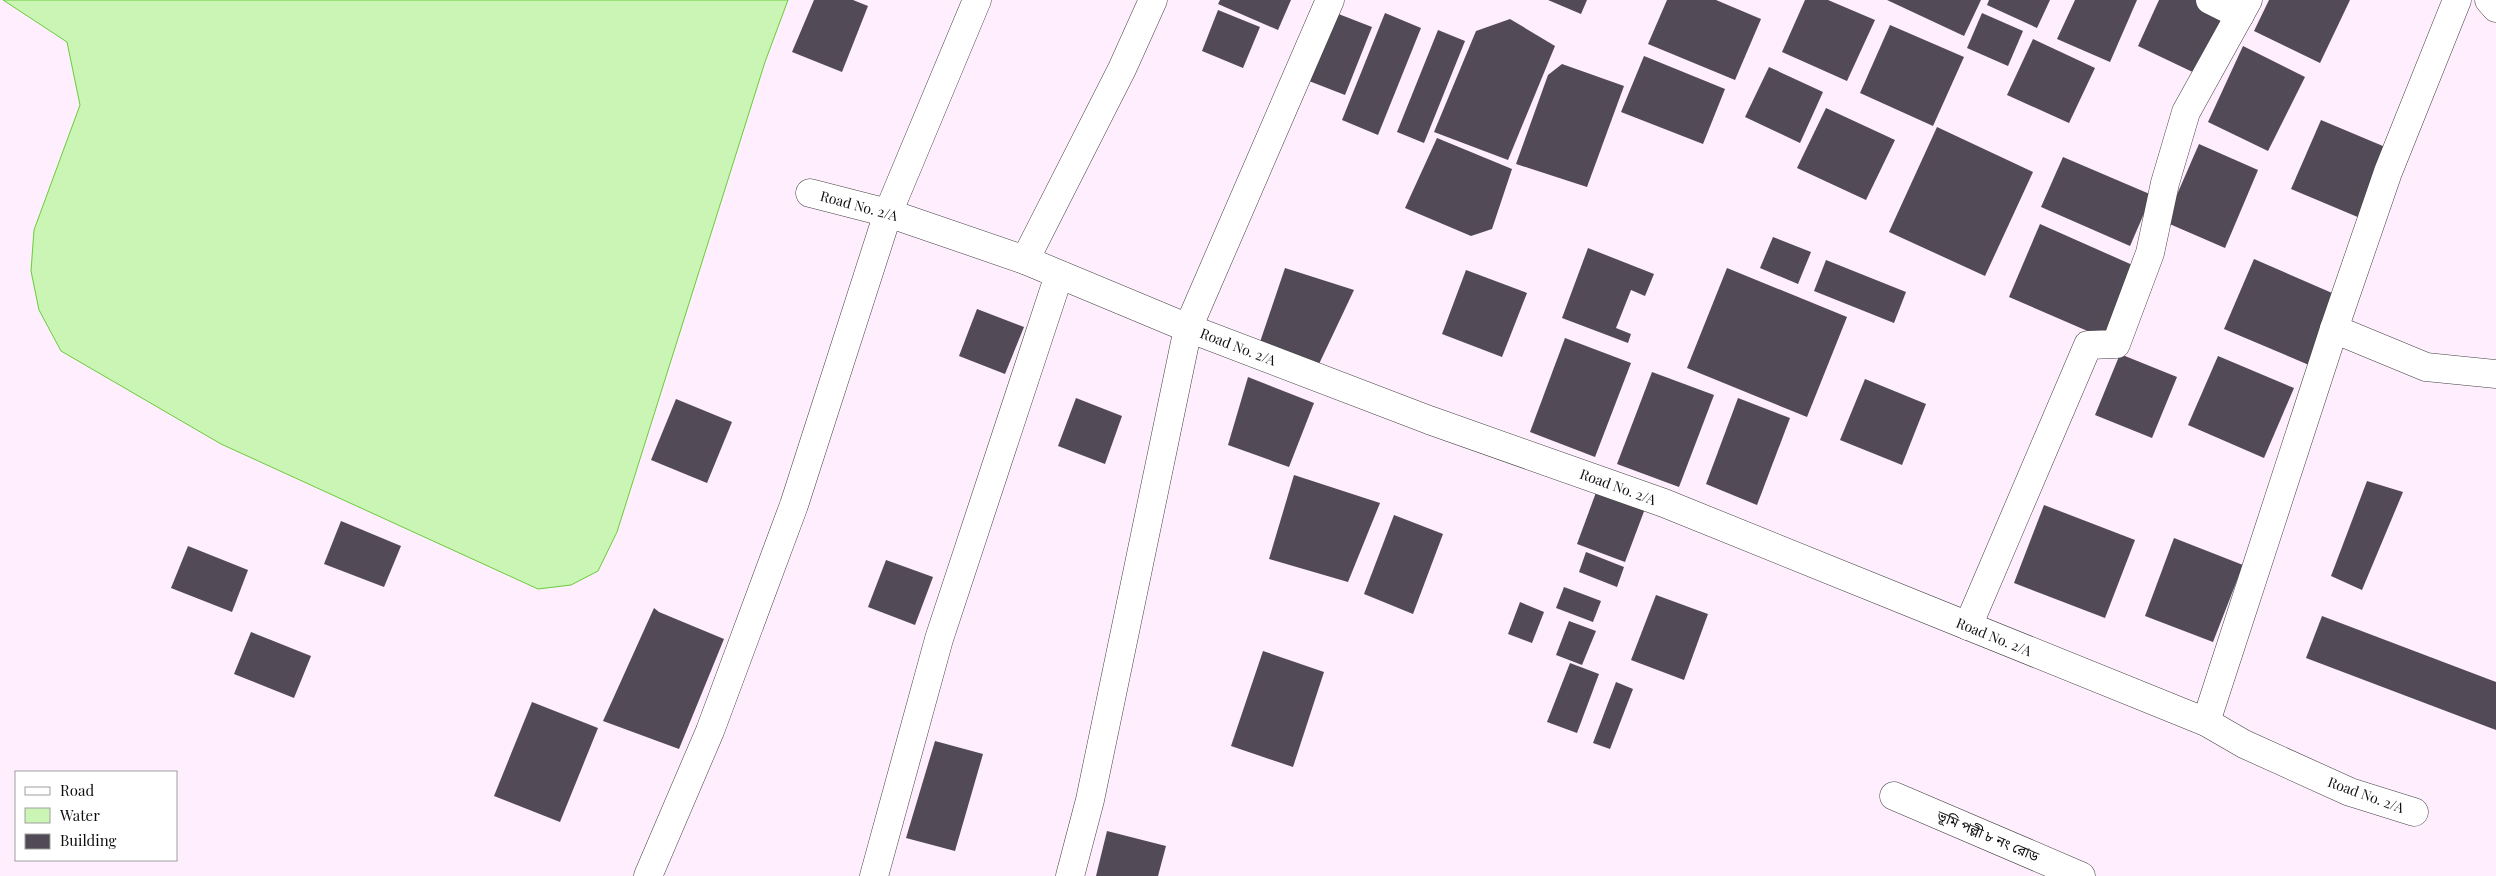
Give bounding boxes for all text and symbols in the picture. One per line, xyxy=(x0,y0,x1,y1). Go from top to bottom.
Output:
street label: Road No. 2/A xyxy=(818,186,900,225)
street label: Road No. 2/A xyxy=(1197,323,1279,370)
street label: Road No. 2/A xyxy=(1577,464,1659,509)
street label: Road No. 2/A xyxy=(1954,613,2035,660)
legend xyxy=(15,771,178,861)
street label: Road No. 2/A xyxy=(2325,772,2407,817)
text: Road xyxy=(60,780,94,800)
text: Water xyxy=(59,805,100,825)
street label: ভূমি পল্লী ৮ নং রোড xyxy=(1933,805,2043,866)
text: Building xyxy=(60,830,117,850)

